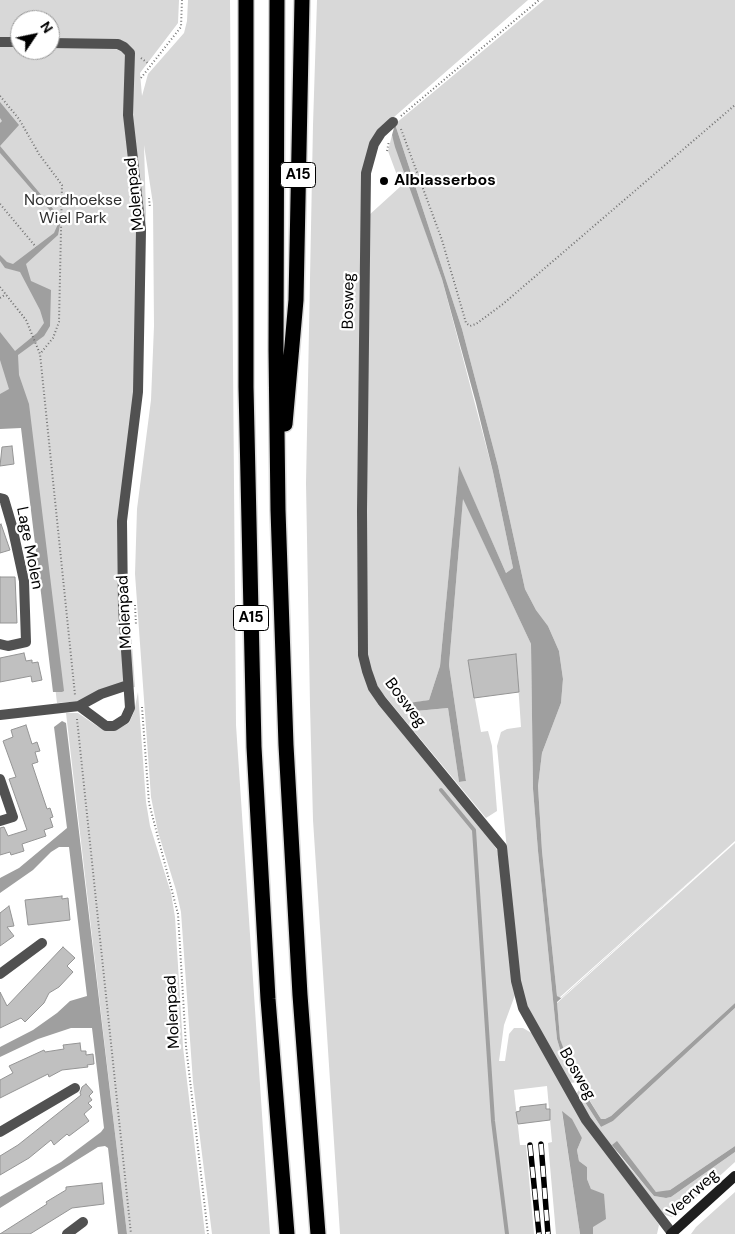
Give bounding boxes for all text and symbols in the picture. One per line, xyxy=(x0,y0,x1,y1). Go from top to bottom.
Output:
north arrow xyxy=(10,10,60,60)
text: N xyxy=(36,18,57,36)
street label: Molenpad xyxy=(122,156,148,232)
road number: A15 xyxy=(280,162,316,188)
place label: Alblasserbos xyxy=(394,171,496,191)
marker: Alblasserbos xyxy=(378,175,390,187)
park label: Noordhoekse Wiel Park xyxy=(24,191,122,229)
street label: Bosweg xyxy=(339,272,359,330)
street label: Lage Molen xyxy=(12,505,46,591)
street label: Molenpad xyxy=(113,575,137,649)
road number: A15 xyxy=(234,606,268,630)
street label: Bosweg xyxy=(380,675,430,731)
street label: Molenpad xyxy=(161,975,185,1049)
street label: Bosweg xyxy=(555,1045,599,1103)
street label: Veerweg xyxy=(663,1166,723,1222)

